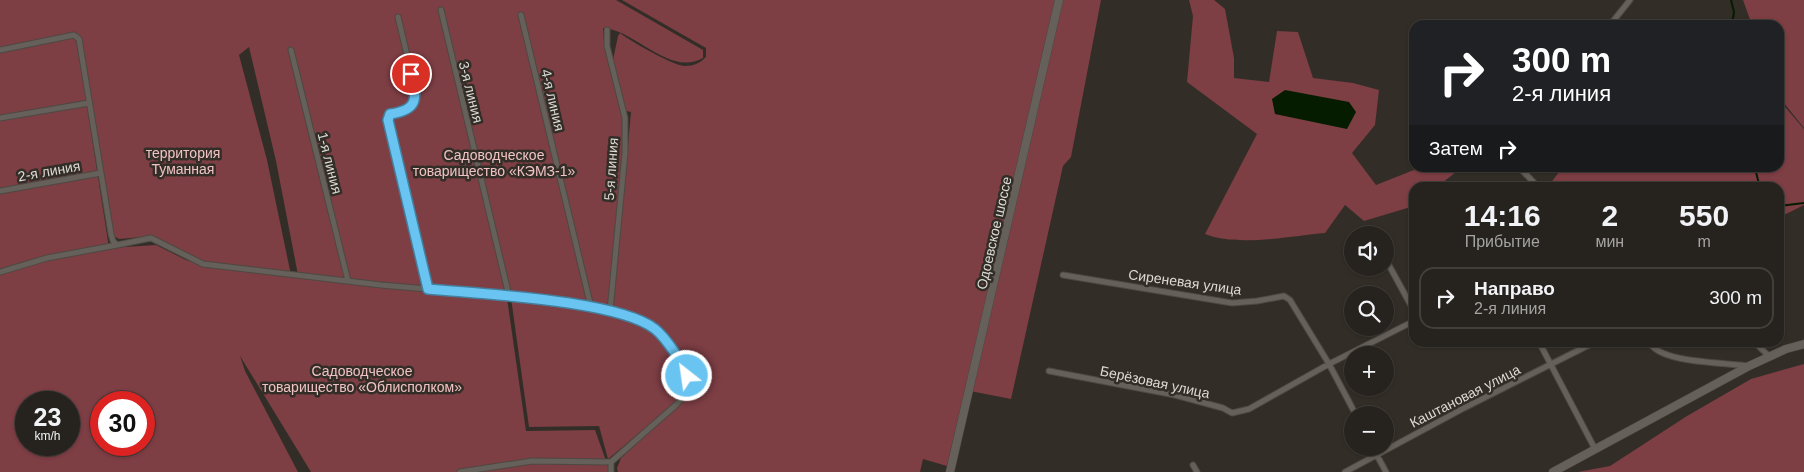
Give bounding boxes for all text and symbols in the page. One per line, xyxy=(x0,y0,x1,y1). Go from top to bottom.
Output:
icon: right xyxy=(1429,40,1494,105)
text: 300 m xyxy=(1512,40,1611,79)
pin xyxy=(390,53,432,95)
street label: 3-я линия xyxy=(456,59,486,125)
icon: arrive xyxy=(397,60,425,88)
street label: 4-я линия xyxy=(538,67,568,133)
text: 2-я линия xyxy=(1512,81,1611,106)
street label: 1-я линия xyxy=(315,130,345,196)
icon: right xyxy=(1493,135,1521,163)
street label: 5-я линия xyxy=(601,137,621,201)
text: Затем xyxy=(1429,138,1483,159)
park label: территория Туманная xyxy=(146,145,220,177)
park label: Садоводческое товарищество «КЭМЗ-1» xyxy=(413,147,576,179)
street label: 2-я линия xyxy=(17,158,81,184)
street label: Одоевское шоссе xyxy=(973,175,1015,291)
text: 14:16 xyxy=(1464,199,1541,232)
text: 2 xyxy=(1601,199,1618,232)
text: 550 xyxy=(1679,199,1729,232)
map controls xyxy=(1344,226,1394,456)
button: sound xyxy=(1344,226,1394,276)
text: Прибытие xyxy=(1465,233,1540,250)
text: мин xyxy=(1595,233,1624,250)
text: m xyxy=(1697,233,1711,250)
street label: Сиреневая улица xyxy=(1127,266,1243,298)
text: Направо xyxy=(1474,278,1555,299)
icon: right xyxy=(1431,284,1459,312)
button: search xyxy=(1344,286,1394,336)
text: 300 m xyxy=(1709,287,1762,308)
text: 2-я линия xyxy=(1474,300,1546,317)
button: + xyxy=(1344,346,1394,396)
position arrow xyxy=(660,349,712,401)
street label: Каштановая улица xyxy=(1407,361,1523,431)
park label: Садоводческое товарищество «Облисполком» xyxy=(262,363,462,395)
street label: Берёзовая улица xyxy=(1099,363,1211,401)
speed limit sign: 30 xyxy=(90,391,155,456)
text: 23 xyxy=(34,403,61,431)
button: − xyxy=(1344,406,1394,456)
text: km/h xyxy=(34,429,61,443)

